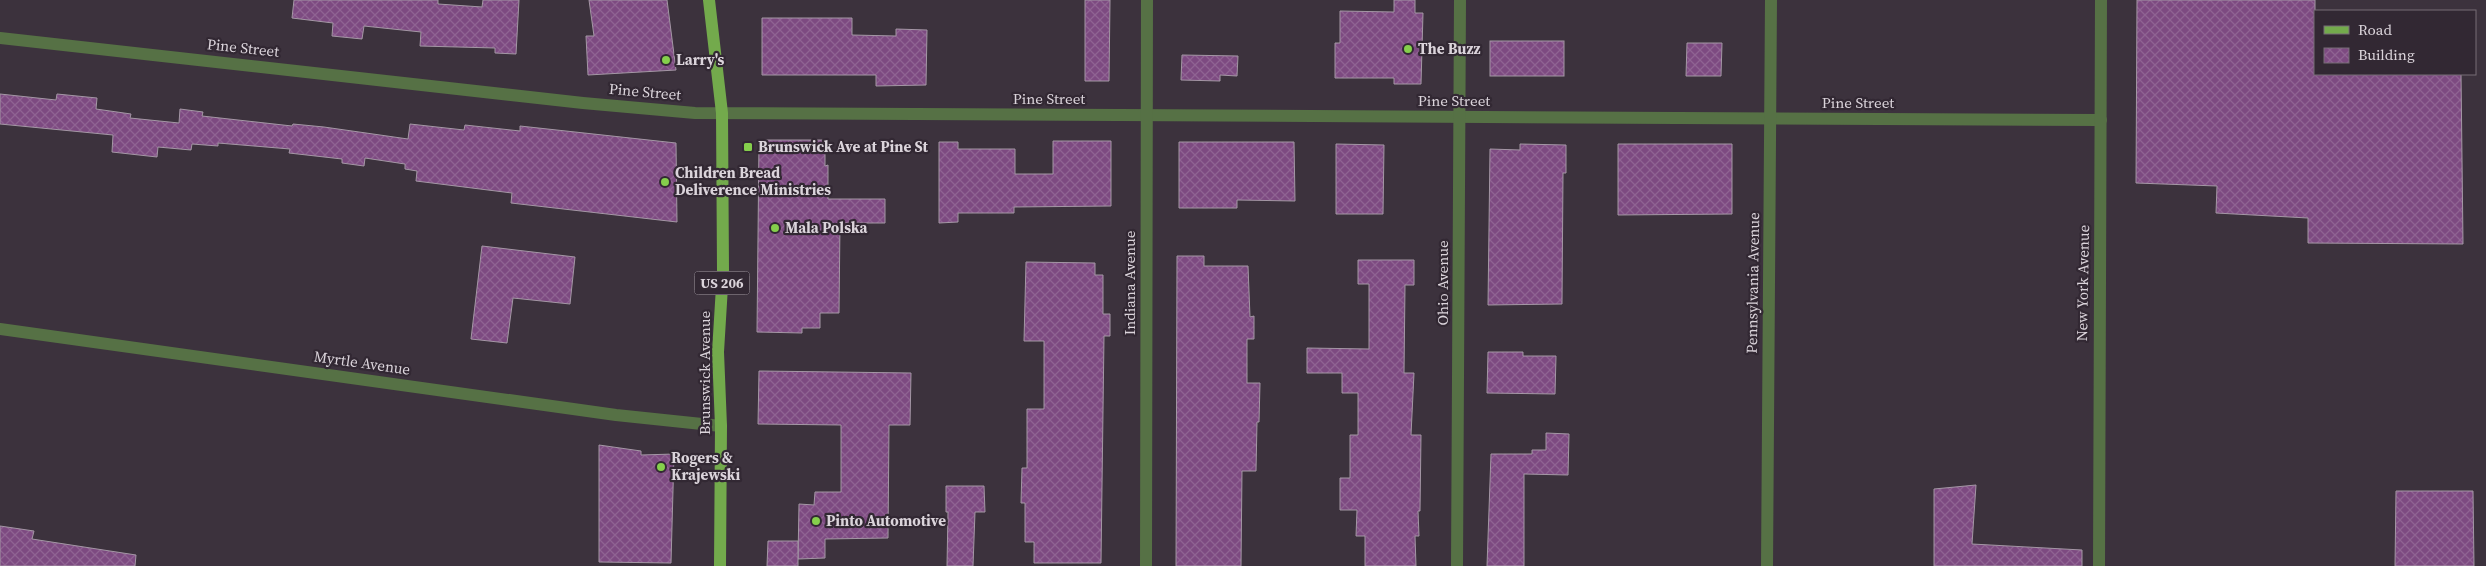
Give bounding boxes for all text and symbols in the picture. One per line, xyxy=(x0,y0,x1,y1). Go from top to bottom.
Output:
legend xyxy=(2314,10,2476,75)
text: Road xyxy=(2358,19,2392,40)
street label: Pine Street xyxy=(206,33,280,62)
place label: The Buzz xyxy=(1418,38,1480,59)
marker: The Buzz xyxy=(1402,43,1414,55)
text: Building xyxy=(2358,44,2415,65)
place label: Larry's xyxy=(676,49,725,70)
marker: Larry's xyxy=(660,54,672,66)
street label: Pine Street xyxy=(608,78,682,105)
street label: Pine Street xyxy=(1013,88,1085,109)
street label: Pine Street xyxy=(1418,90,1490,111)
street label: Pine Street xyxy=(1822,92,1894,113)
place label: Brunswick Ave at Pine St xyxy=(758,136,928,157)
marker: Brunswick Ave at Pine St xyxy=(742,141,754,153)
place label: Children Bread Deliverence Ministries xyxy=(675,162,831,200)
marker: Children Bread Deliverence Ministries xyxy=(659,176,671,188)
street label: Pennsylvania Avenue xyxy=(1741,212,1764,354)
place label: Mala Polska xyxy=(785,217,869,238)
marker: Mala Polska xyxy=(769,222,781,234)
street label: New York Avenue xyxy=(2071,224,2094,341)
street label: Indiana Avenue xyxy=(1119,230,1140,335)
street label: Ohio Avenue xyxy=(1432,240,1453,326)
road number: US 206 xyxy=(694,272,750,294)
street label: Brunswick Avenue xyxy=(694,311,715,435)
street label: Myrtle Avenue xyxy=(313,345,412,380)
place label: Rogers & Krajewski xyxy=(671,447,741,485)
marker: Rogers & Krajewski xyxy=(655,461,667,473)
place label: Pinto Automotive xyxy=(826,510,946,531)
marker: Pinto Automotive xyxy=(810,515,822,527)

